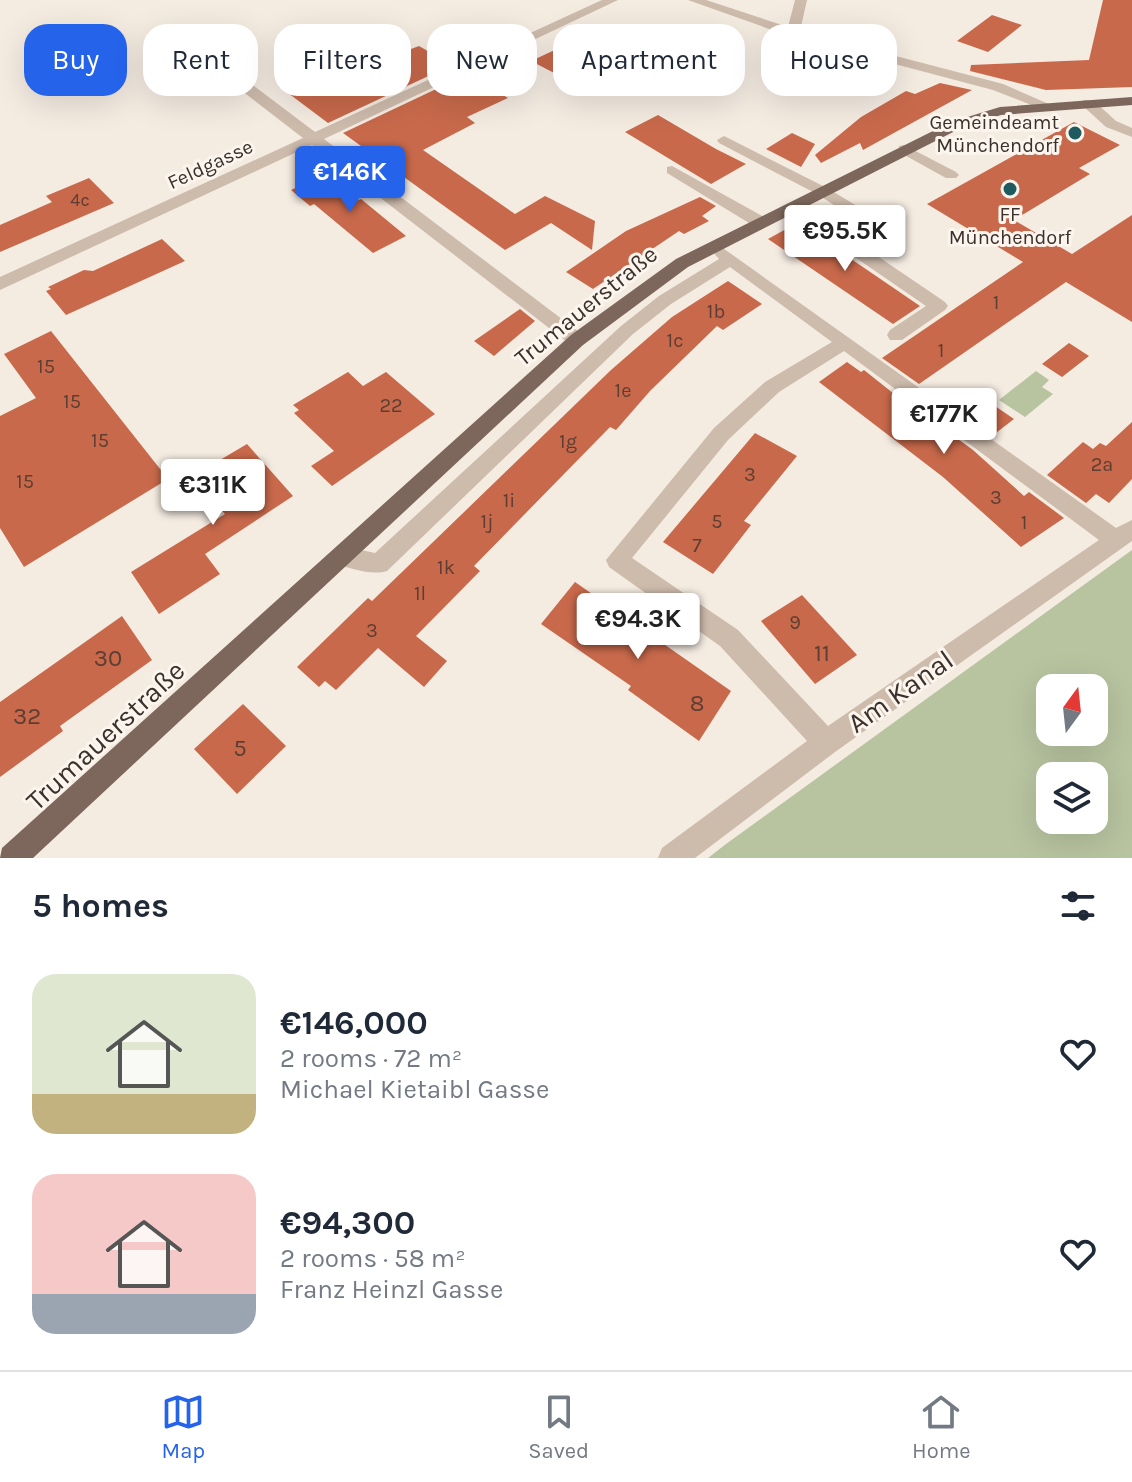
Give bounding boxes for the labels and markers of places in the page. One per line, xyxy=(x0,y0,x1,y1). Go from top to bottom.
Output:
place label: Gemeindeamt Münchendorf xyxy=(929,111,1059,157)
marker: Gemeindeamt Münchendorf xyxy=(1066,124,1084,142)
pin: €146K xyxy=(294,146,406,214)
marker: FF Münchendorf xyxy=(1001,180,1019,198)
place label: FF Münchendorf xyxy=(949,203,1072,249)
pin: €95.5K xyxy=(780,205,910,273)
pin: €177K xyxy=(888,388,1000,456)
pin: €311K xyxy=(157,459,269,527)
pin: €94.3K xyxy=(573,593,703,661)

